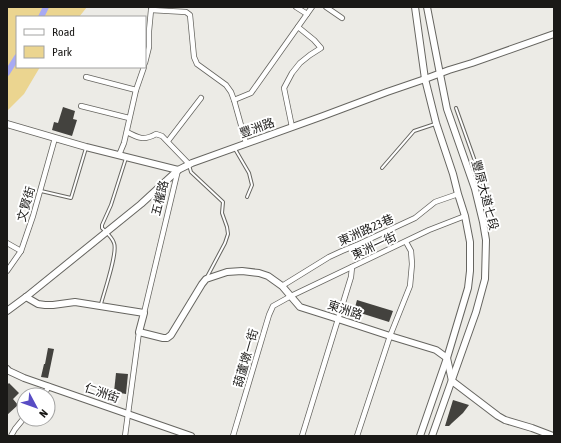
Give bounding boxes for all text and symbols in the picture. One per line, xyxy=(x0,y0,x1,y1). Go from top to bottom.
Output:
legend xyxy=(16,16,146,68)
text: Road xyxy=(52,25,75,39)
text: Park xyxy=(52,45,73,59)
street label: 豐洲路 xyxy=(238,116,276,140)
street label: 豐原大道七段 xyxy=(469,158,501,232)
street label: 五權路 xyxy=(149,179,171,217)
street label: 文賢街 xyxy=(14,185,38,223)
street label: 東洲路23巷 xyxy=(336,212,396,248)
street label: 東洲一街 xyxy=(349,230,399,262)
street label: 東洲路 xyxy=(326,298,364,322)
street label: 葫蘆墩一街 xyxy=(231,327,261,389)
street label: 仁洲街 xyxy=(83,381,121,405)
north arrow xyxy=(16,387,56,427)
text: N xyxy=(37,407,50,420)

